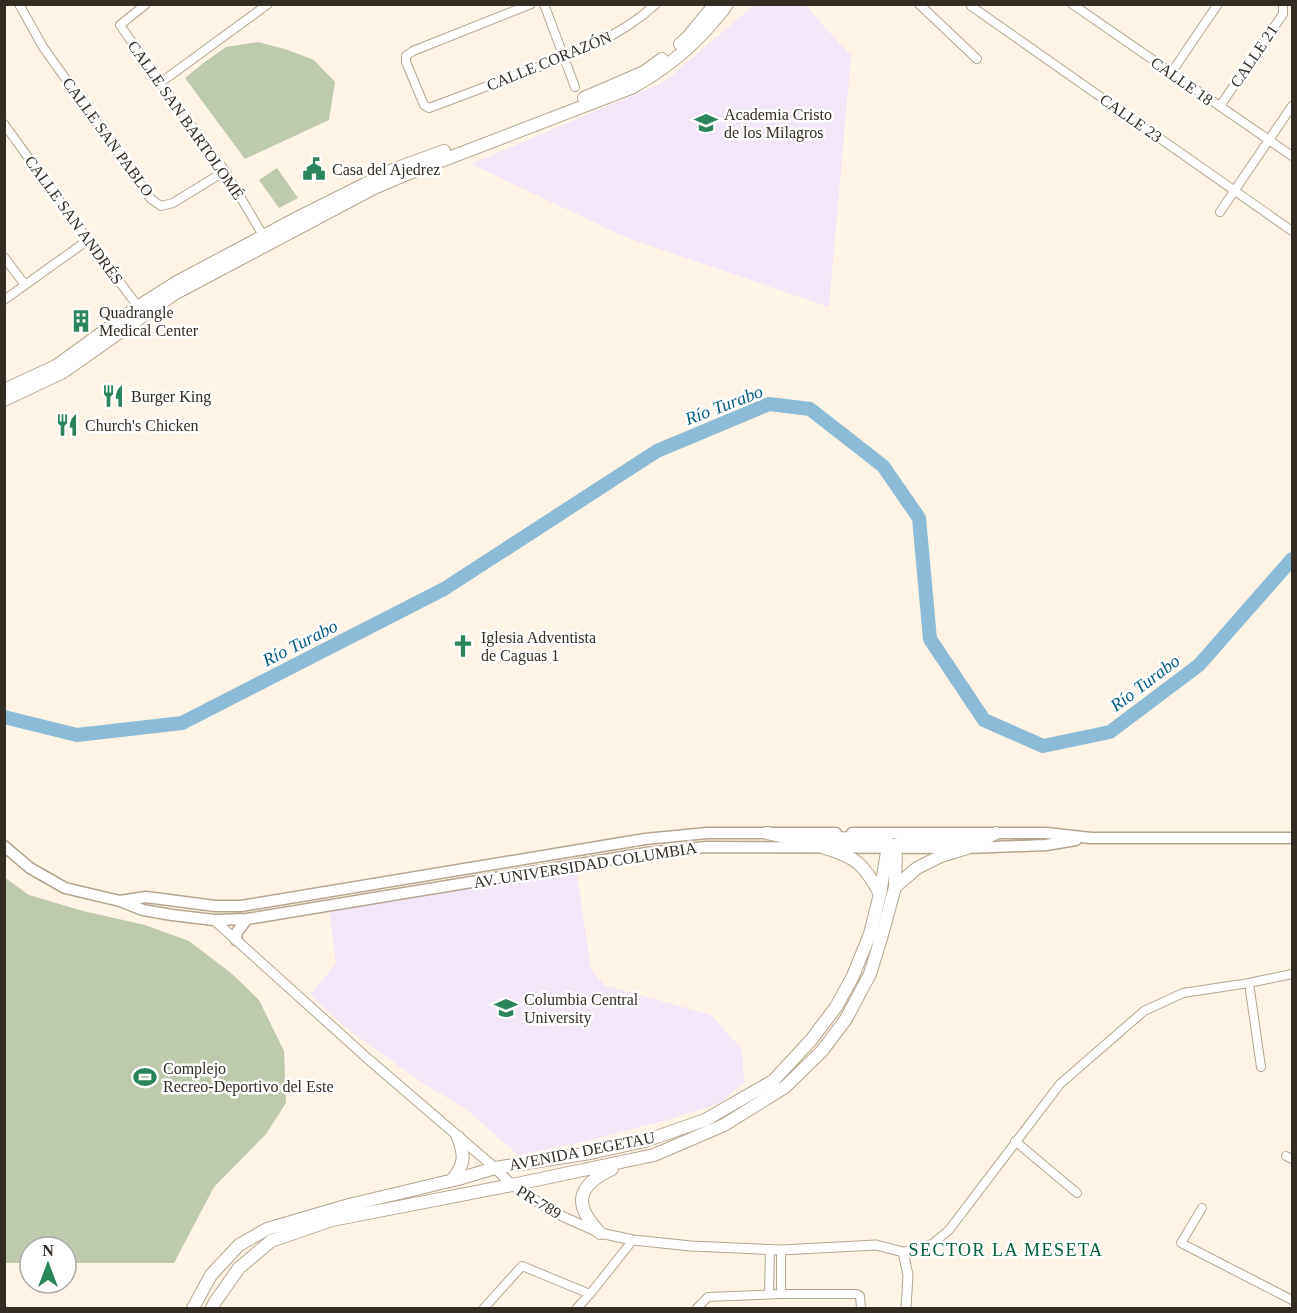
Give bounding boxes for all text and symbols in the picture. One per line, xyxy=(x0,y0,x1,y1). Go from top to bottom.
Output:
street label: CALLE 21 xyxy=(1227,22,1281,90)
street label: CALLE CORAZÓN xyxy=(484,27,614,94)
street label: CALLE SAN BARTOLOMÉ xyxy=(125,37,248,203)
street label: CALLE 18 xyxy=(1148,54,1216,108)
street label: CALLE SAN PABLO xyxy=(59,74,157,200)
street label: CALLE 23 xyxy=(1097,91,1165,145)
place label: Academia Cristo de los Milagros xyxy=(724,106,832,142)
school or university icon: Academia Cristo de los Milagros xyxy=(693,110,719,136)
street label: CALLE SAN ANDRÉS xyxy=(22,152,127,288)
public building icon: Casa del Ajedrez xyxy=(301,156,327,182)
place label: Casa del Ajedrez xyxy=(332,161,440,179)
place label: Quadrangle Medical Center xyxy=(99,304,199,339)
building icon: Quadrangle Medical Center xyxy=(68,308,94,334)
water label: Río Turabo xyxy=(681,381,766,429)
restaurant icon: Burger King xyxy=(100,383,126,409)
place label: Burger King xyxy=(131,388,211,406)
restaurant icon: Church's Chicken xyxy=(54,412,80,438)
place label: Church's Chicken xyxy=(85,417,199,434)
water label: Río Turabo xyxy=(258,616,341,671)
place label: Iglesia Adventista de Caguas 1 xyxy=(481,629,596,665)
church icon: Iglesia Adventista de Caguas 1 xyxy=(450,633,476,659)
water label: Río Turabo xyxy=(1106,650,1184,716)
street label: AV. UNIVERSIDAD COLUMBIA xyxy=(472,839,698,891)
place label: Columbia Central University xyxy=(524,991,639,1027)
school or university icon: Columbia Central University xyxy=(493,995,519,1021)
place label: Complejo Recreo-Deportivo del Este xyxy=(163,1060,334,1096)
sports icon: Complejo Recreo-Deportivo del Este xyxy=(132,1064,158,1090)
street label: AVENIDA DEGETAU xyxy=(508,1128,657,1173)
street label: PR-789 xyxy=(514,1182,564,1222)
north arrow xyxy=(18,1235,78,1295)
district label: SECTOR LA MESETA xyxy=(908,1240,1104,1260)
text: N xyxy=(42,1242,54,1259)

